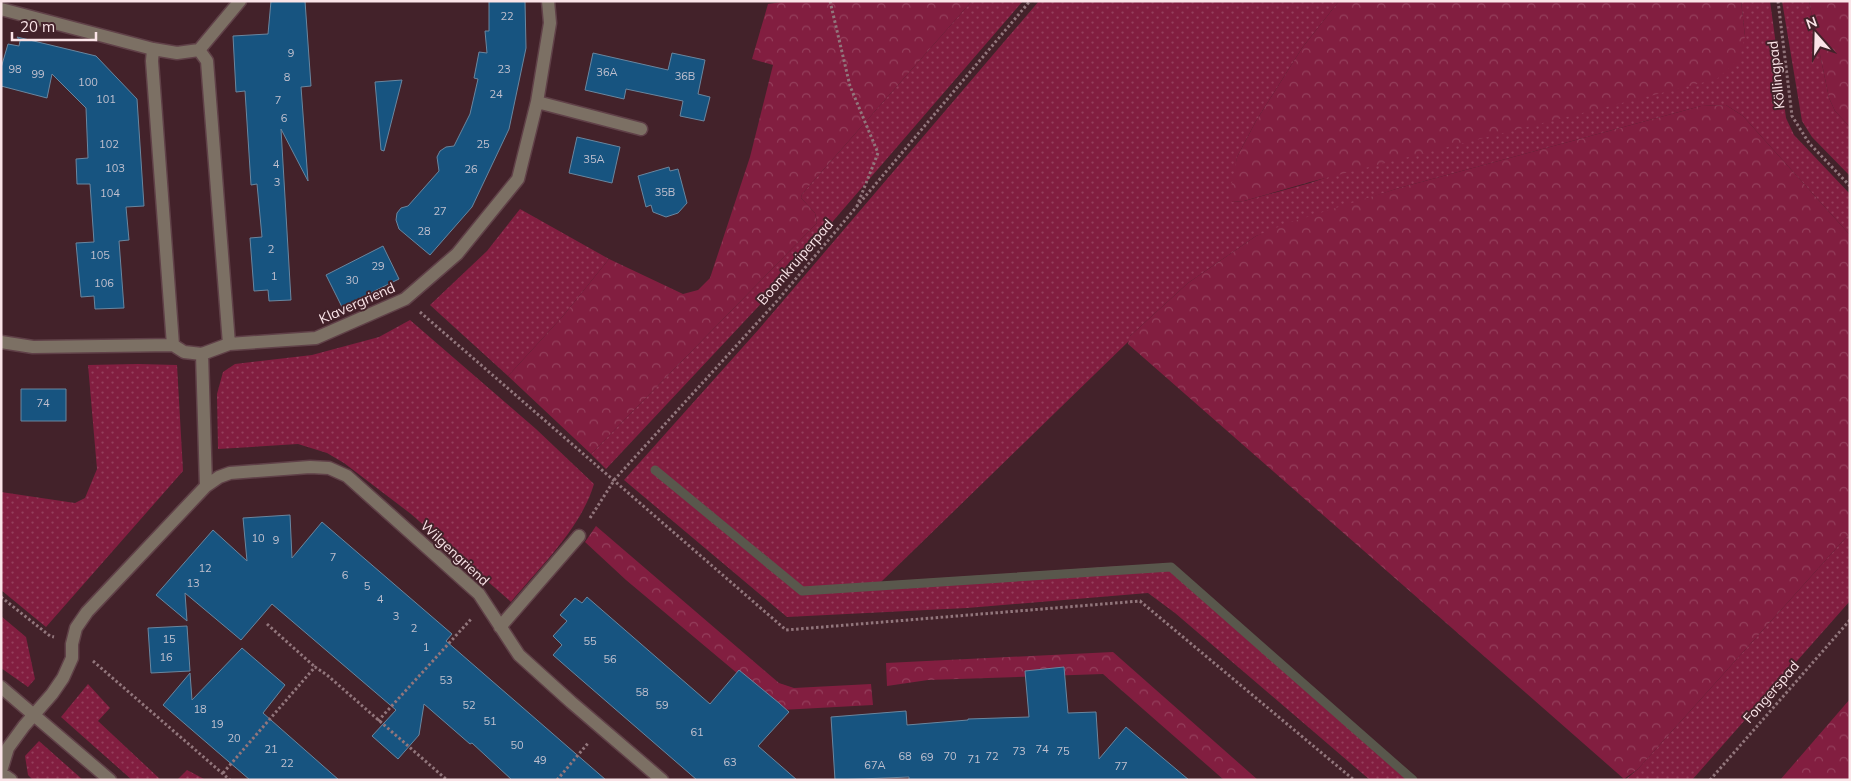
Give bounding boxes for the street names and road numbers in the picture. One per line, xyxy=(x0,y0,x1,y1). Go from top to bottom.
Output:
street label: Köllingpad xyxy=(1763,40,1789,110)
street label: Boomkruiperpad xyxy=(753,215,837,309)
street label: Klavergriend xyxy=(316,278,398,328)
street label: Wilgengriend xyxy=(417,517,493,589)
street label: Fongerspad xyxy=(1739,657,1803,727)

